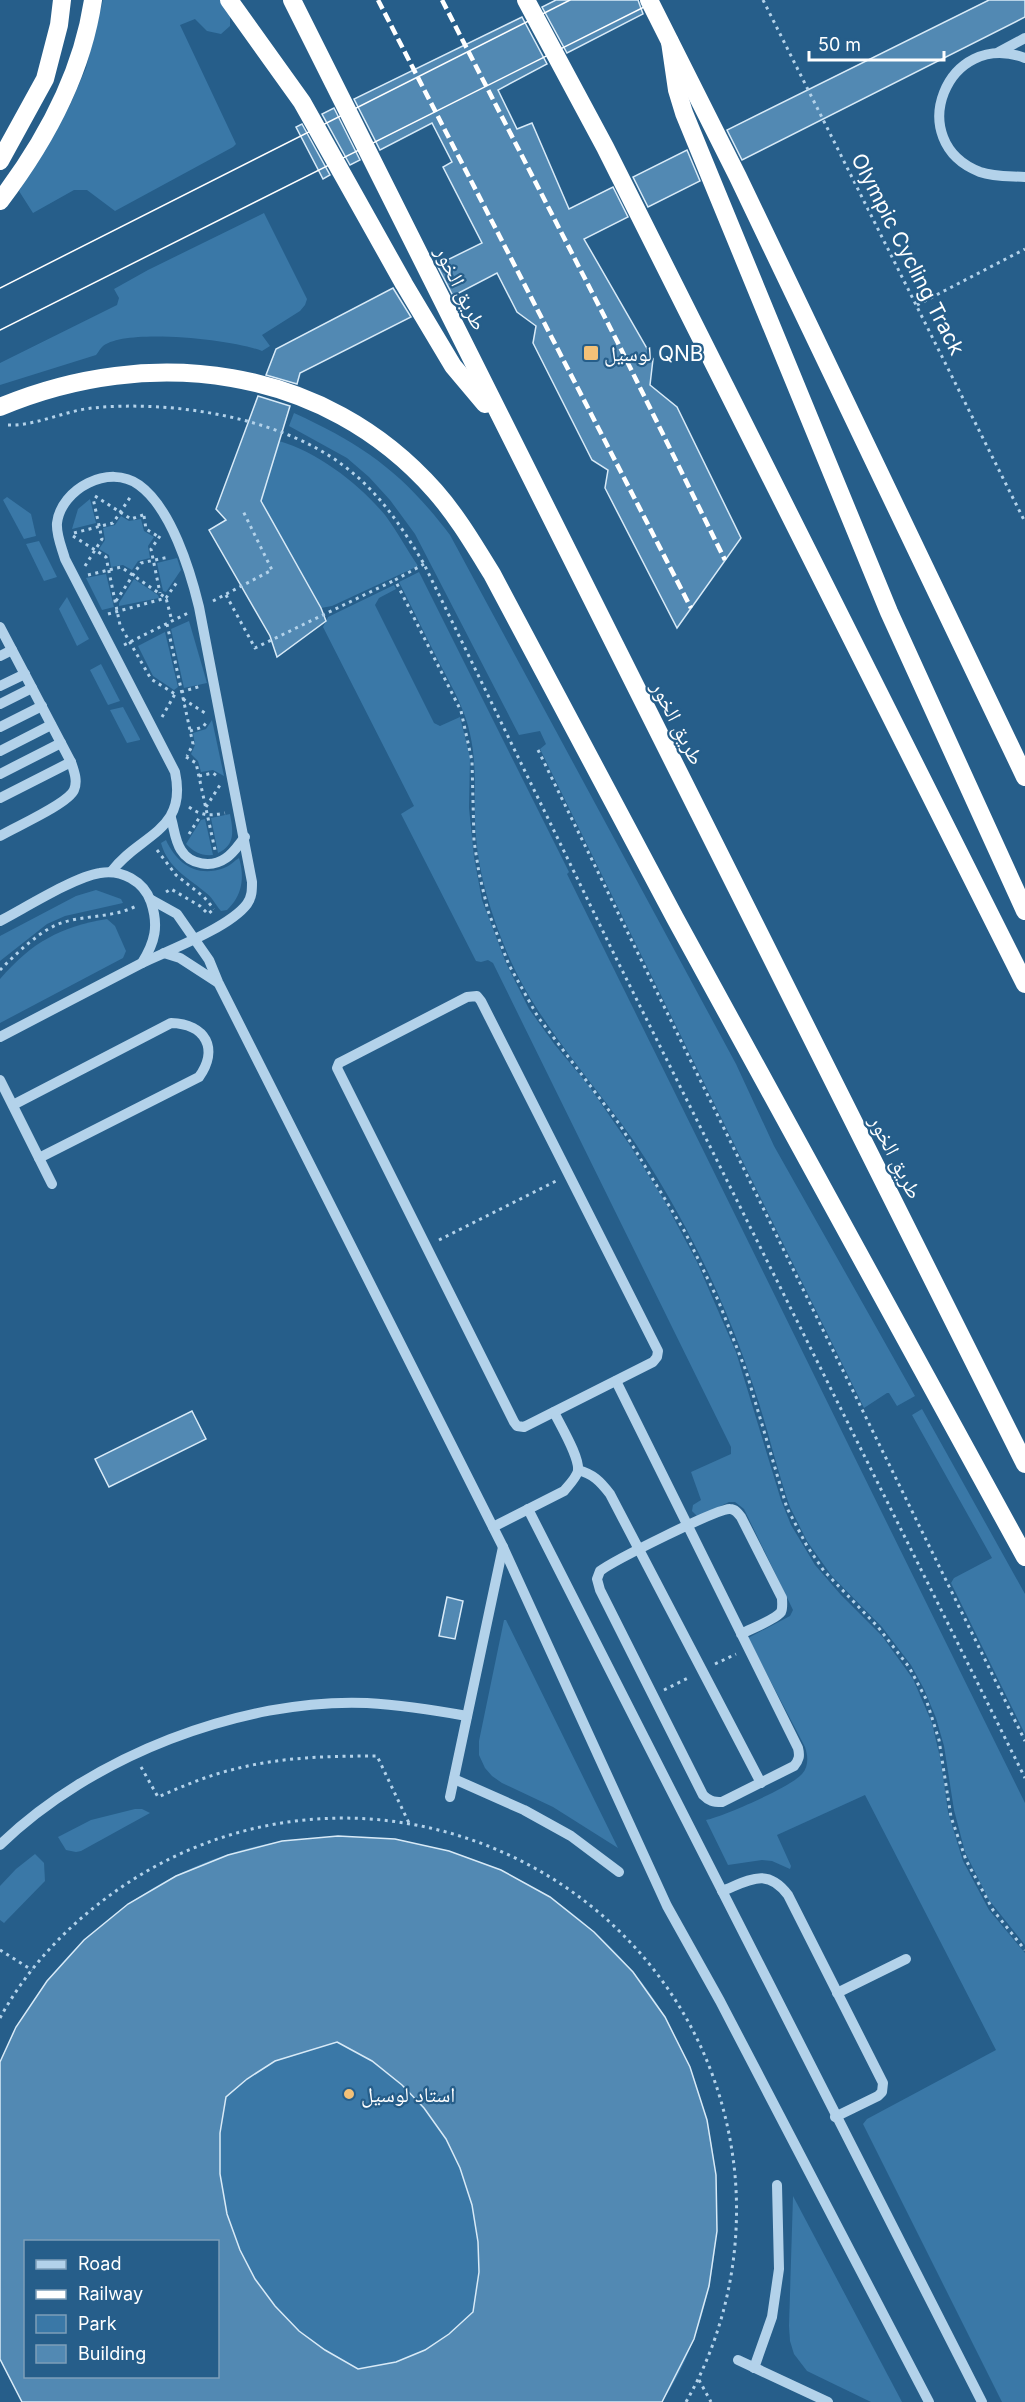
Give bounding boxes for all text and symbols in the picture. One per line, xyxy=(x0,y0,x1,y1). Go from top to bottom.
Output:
scale bar xyxy=(809,24,944,62)
text: 50 m xyxy=(818,34,861,55)
street label: Olympic Cycling Track xyxy=(846,149,970,359)
street label: طريق الخور xyxy=(429,241,492,335)
place label: لوسيل QNB xyxy=(604,341,704,367)
marker: لوسيل QNB xyxy=(582,344,600,362)
street label: طريق الخور xyxy=(645,676,710,769)
street label: طريق الخور xyxy=(863,1110,928,1203)
place label: استاد لوسيل xyxy=(361,2082,455,2108)
marker: استاد لوسيل xyxy=(342,2087,356,2101)
legend xyxy=(24,2240,219,2378)
text: Road xyxy=(78,2253,121,2274)
text: Railway xyxy=(78,2283,143,2304)
text: Park xyxy=(78,2313,117,2334)
text: Building xyxy=(78,2343,146,2364)

